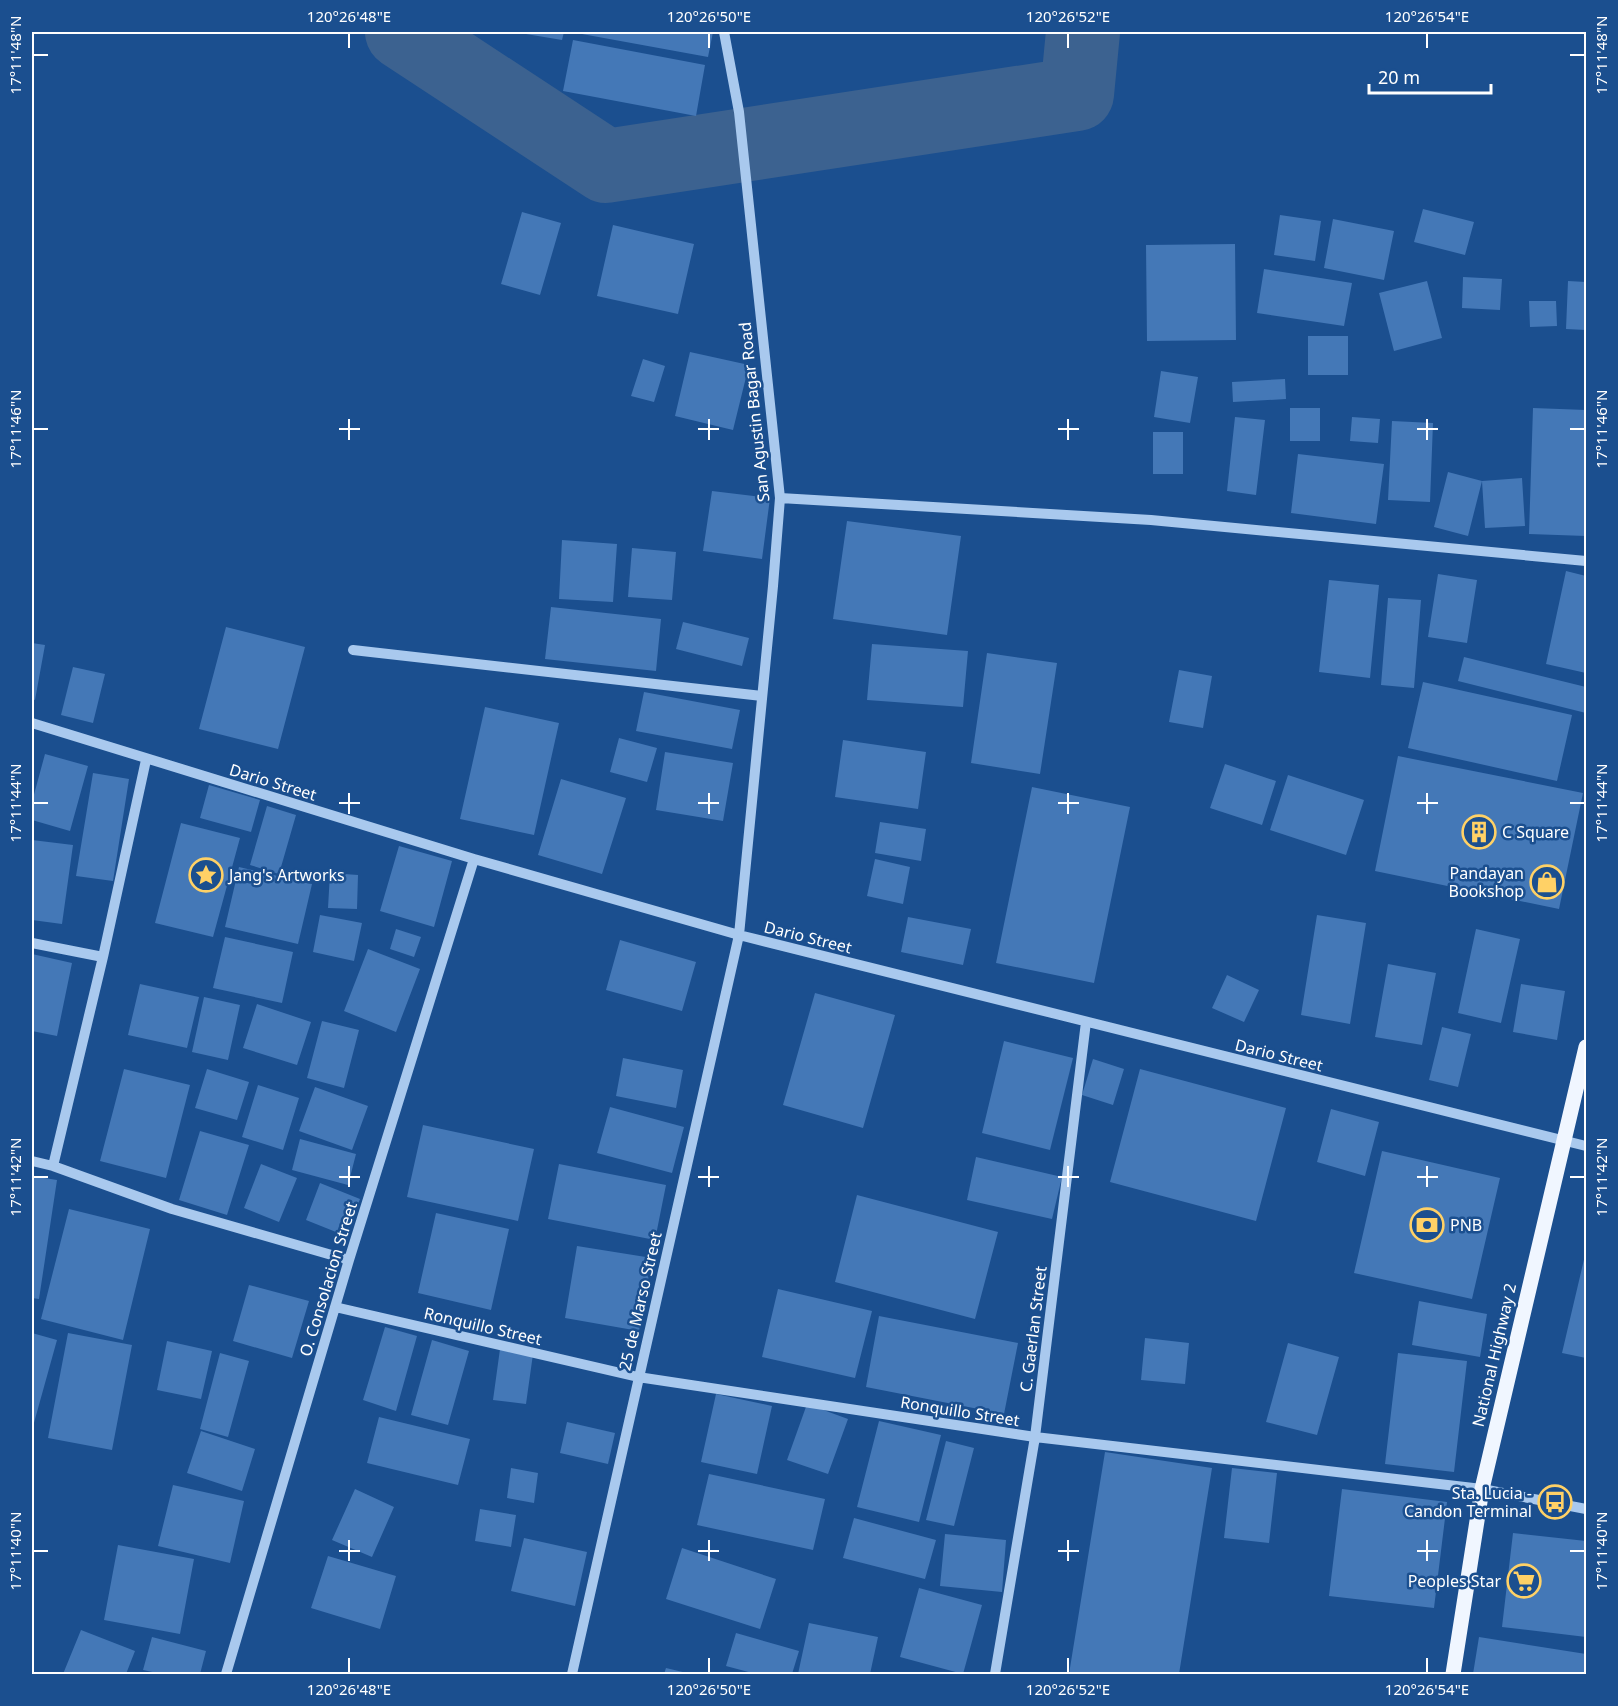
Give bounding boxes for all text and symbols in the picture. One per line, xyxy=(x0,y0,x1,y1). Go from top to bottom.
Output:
text: 120°26'48"E xyxy=(307,6,391,26)
text: 120°26'50"E xyxy=(667,6,751,26)
text: 120°26'52"E xyxy=(1026,6,1110,26)
text: 120°26'54"E xyxy=(1385,6,1469,26)
text: 17°11'48"N xyxy=(5,16,25,94)
text: 17°11'48"N xyxy=(1591,16,1611,94)
scale bar xyxy=(1369,57,1490,95)
text: 20 m xyxy=(1378,65,1420,89)
street label: San Agustin Bagar Road xyxy=(734,321,774,503)
text: 17°11'46"N xyxy=(5,390,25,468)
text: 17°11'46"N xyxy=(1591,390,1611,468)
street label: Dario Street xyxy=(227,758,319,806)
text: 17°11'44"N xyxy=(5,764,25,842)
text: 17°11'44"N xyxy=(1591,764,1611,842)
building icon: C Square xyxy=(1461,814,1497,850)
place label: C Square xyxy=(1502,821,1569,843)
place icon: Jang's Artworks xyxy=(188,857,224,893)
place label: Pandayan Bookshop xyxy=(1449,862,1524,902)
place label: Jang's Artworks xyxy=(227,864,345,886)
shop icon: Pandayan Bookshop xyxy=(1529,864,1565,900)
street label: Dario Street xyxy=(762,915,854,959)
street label: Dario Street xyxy=(1233,1033,1325,1077)
text: 17°11'42"N xyxy=(5,1138,25,1216)
text: 17°11'42"N xyxy=(1591,1138,1611,1216)
street label: O. Consolacion Street xyxy=(294,1199,362,1359)
bank icon: PNB xyxy=(1409,1207,1445,1243)
place label: PNB xyxy=(1450,1214,1482,1236)
street label: 25 de Marso Street xyxy=(613,1229,667,1373)
street label: C. Gaerlan Street xyxy=(1014,1265,1052,1393)
street label: National Highway 2 xyxy=(1467,1281,1521,1429)
street label: Ronquillo Street xyxy=(422,1302,544,1350)
street label: Ronquillo Street xyxy=(899,1391,1021,1431)
place label: Sta. Lucia - Candon Terminal xyxy=(1404,1482,1532,1522)
bus stop icon: Sta. Lucia - Candon Terminal xyxy=(1537,1484,1573,1520)
text: 17°11'40"N xyxy=(5,1512,25,1590)
text: 17°11'40"N xyxy=(1591,1512,1611,1590)
supermarket icon: Peoples Star xyxy=(1506,1563,1542,1599)
place label: Peoples Star xyxy=(1408,1570,1501,1592)
text: 120°26'48"E xyxy=(307,1679,391,1699)
text: 120°26'50"E xyxy=(667,1679,751,1699)
text: 120°26'52"E xyxy=(1026,1679,1110,1699)
text: 120°26'54"E xyxy=(1385,1679,1469,1699)

